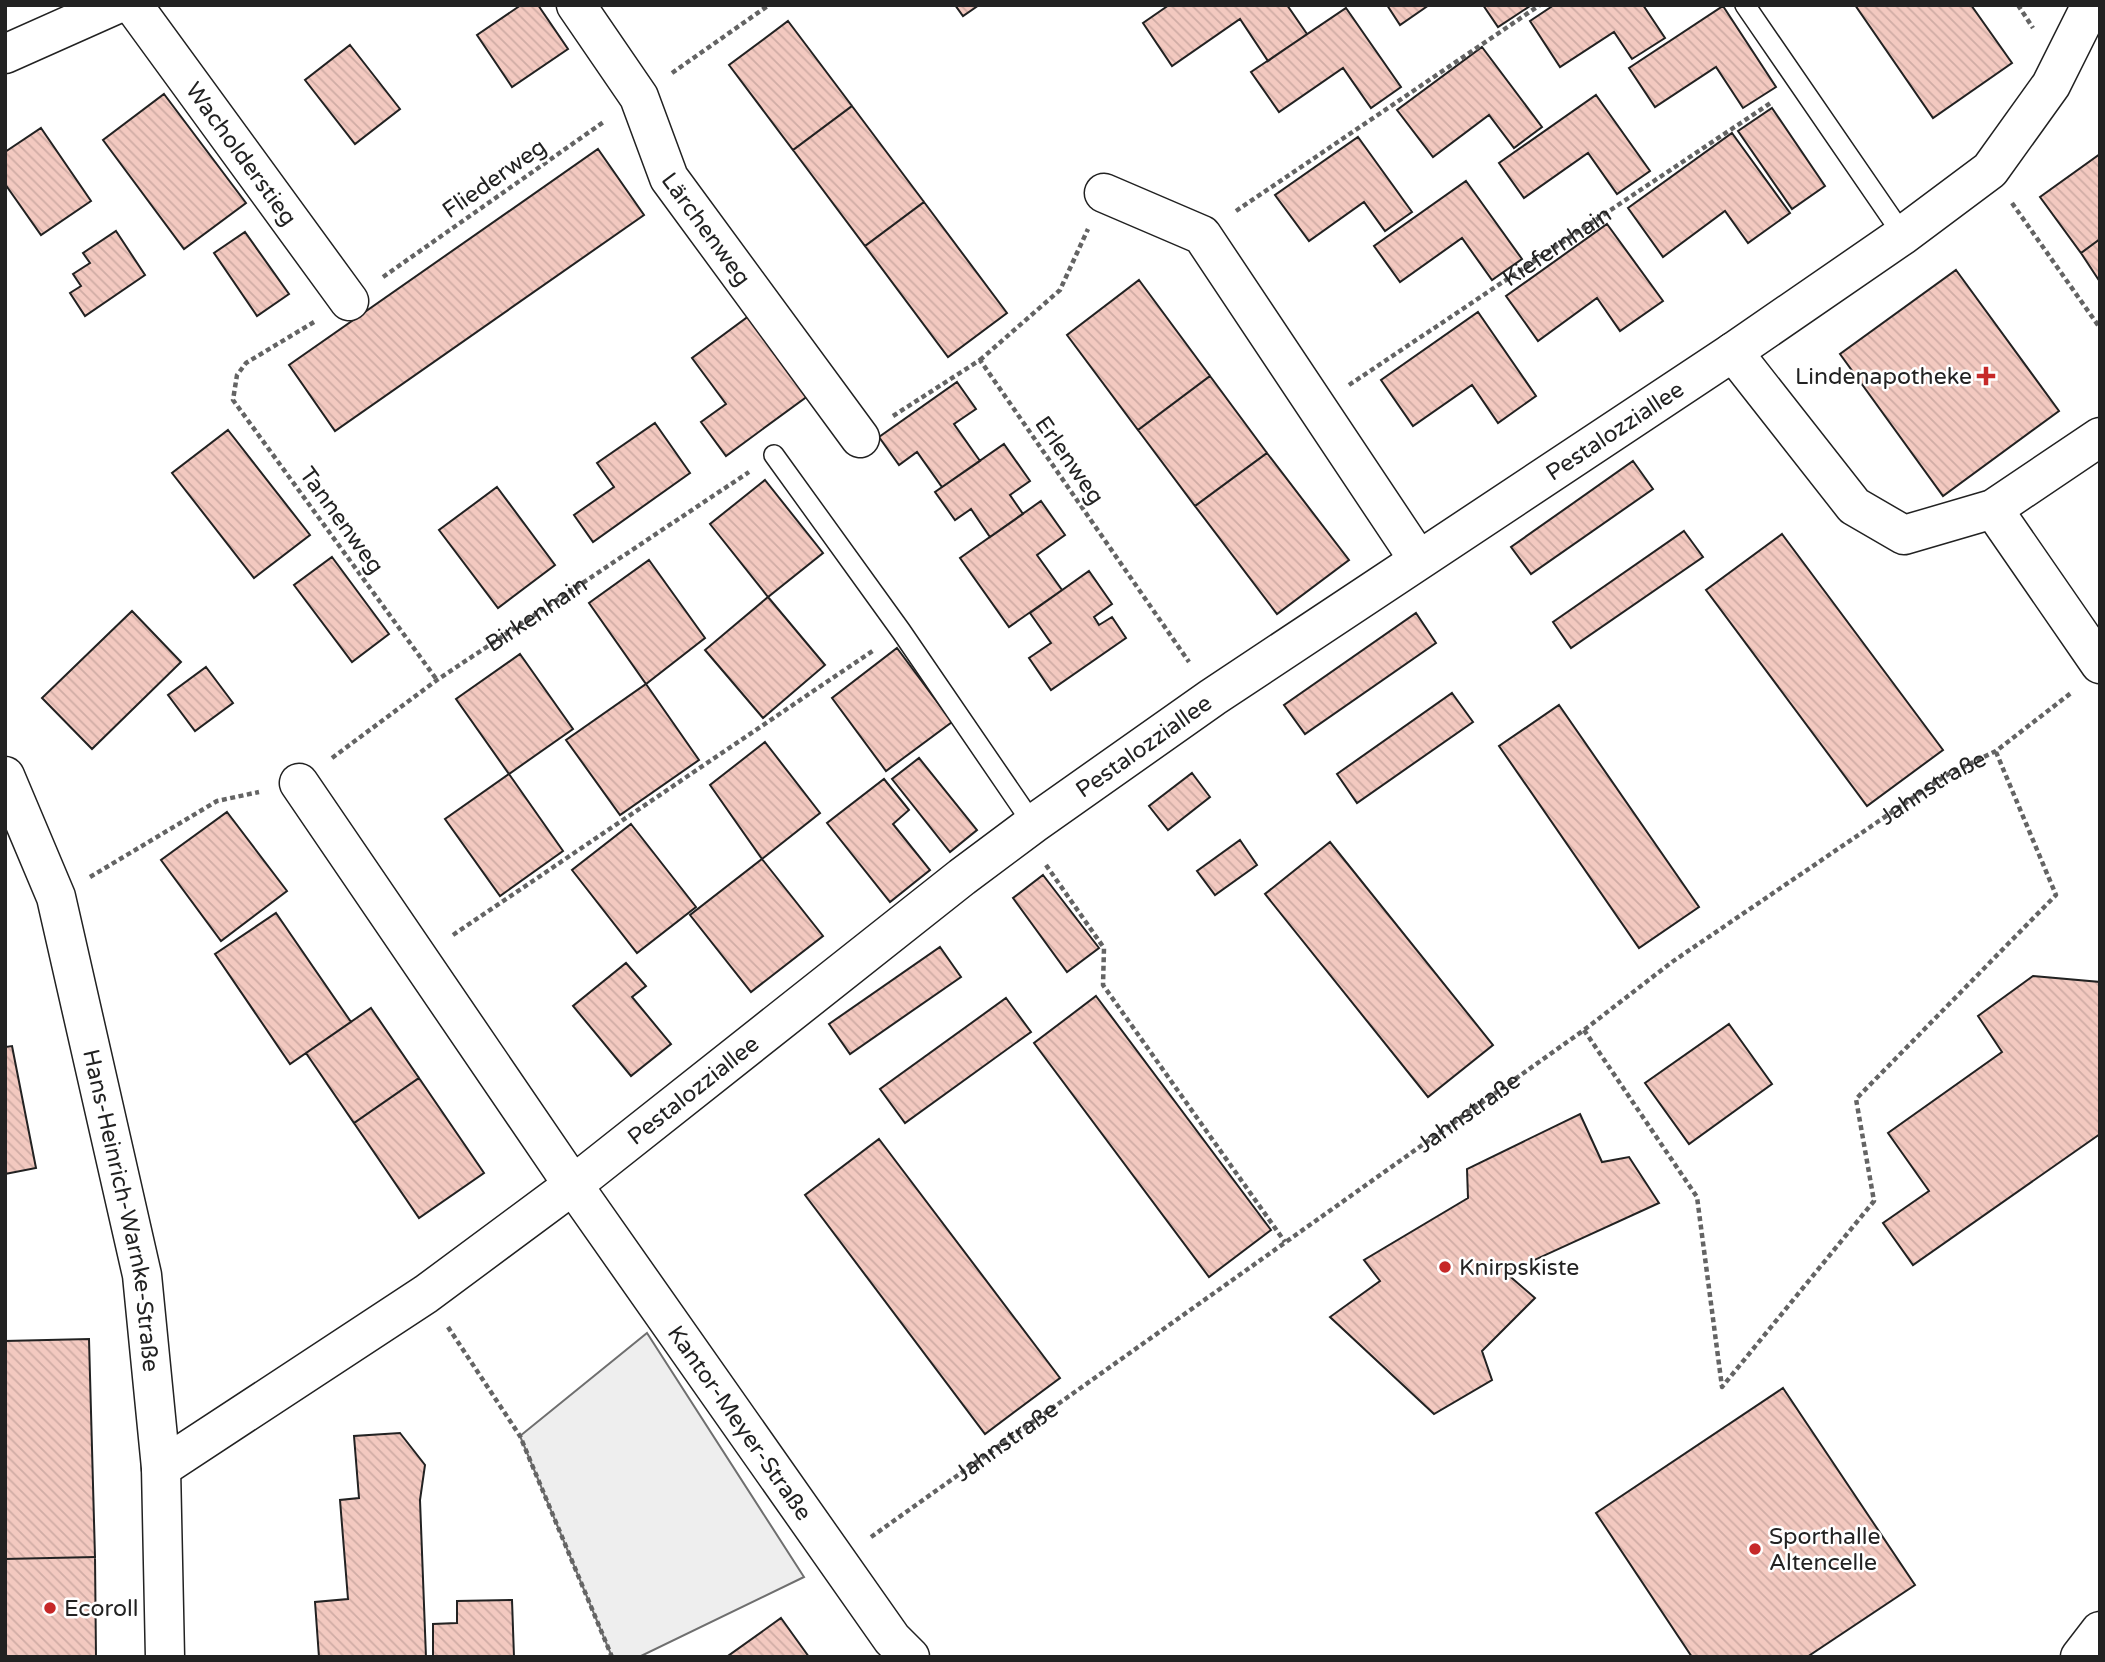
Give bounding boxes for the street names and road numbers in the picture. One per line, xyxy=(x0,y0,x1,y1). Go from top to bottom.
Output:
street label: Wacholderstieg xyxy=(179,77,302,231)
street label: Fliederweg xyxy=(437,133,552,225)
street label: Lärchenweg xyxy=(655,167,756,291)
street label: Kiefernhain xyxy=(1498,200,1617,293)
street label: Pestalozziallee xyxy=(1541,376,1689,487)
street label: Erlenweg xyxy=(1029,411,1110,510)
street label: Tannenweg xyxy=(293,462,389,580)
street label: Birkenhain xyxy=(481,571,593,659)
street label: Pestalozziallee xyxy=(1071,689,1217,804)
street label: Jahnstraße xyxy=(1874,745,1991,831)
street label: Pestalozziallee xyxy=(622,1030,765,1151)
street label: Hans-Heinrich-Warnke-Straße xyxy=(76,1047,164,1373)
street label: Jahnstraße xyxy=(1412,1067,1526,1159)
street label: Kantor-Meyer-Straße xyxy=(661,1320,817,1526)
street label: Jahnstraße xyxy=(950,1395,1064,1488)

